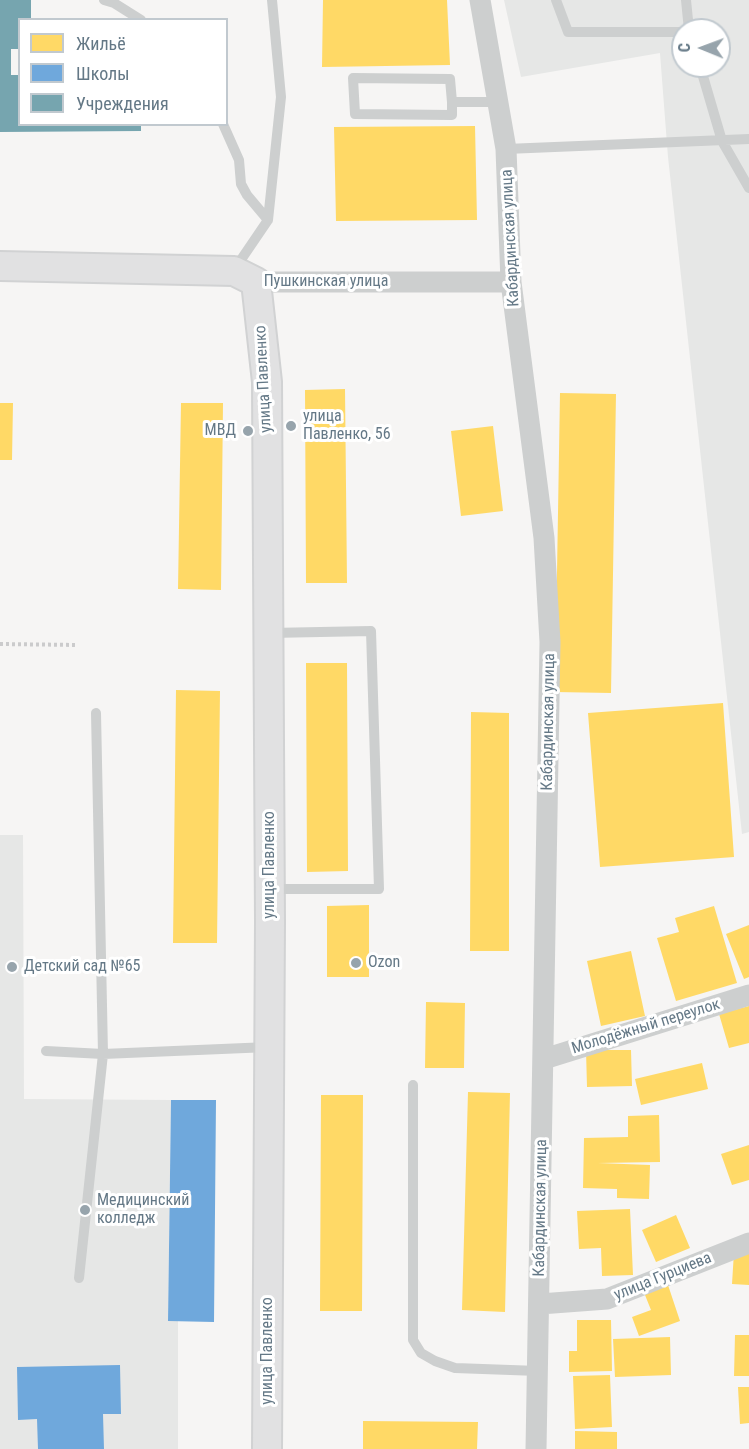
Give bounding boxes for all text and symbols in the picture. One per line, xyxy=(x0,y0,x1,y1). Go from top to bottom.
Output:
legend xyxy=(18,18,228,126)
north arrow xyxy=(671,18,731,78)
text: Жильё xyxy=(76,33,126,54)
text: С xyxy=(675,43,694,52)
text: Школы xyxy=(76,63,129,84)
text: Учреждения xyxy=(76,93,169,114)
street label: Кабардинская улица xyxy=(498,169,524,307)
street label: Пушкинская улица xyxy=(264,272,388,292)
street label: улица Павленко xyxy=(252,325,276,433)
place label: улица Павленко, 56 xyxy=(303,407,391,445)
marker: улица Павленко, 56 xyxy=(284,419,298,433)
place label: МВД xyxy=(205,421,236,441)
marker: МВД xyxy=(241,424,255,438)
street label: Кабардинская улица xyxy=(538,653,560,791)
street label: улица Павленко xyxy=(260,811,280,919)
place label: Ozon xyxy=(368,953,400,973)
marker: Ozon xyxy=(349,956,363,970)
place label: Детский сад №65 xyxy=(24,957,140,977)
marker: Детский сад №65 xyxy=(5,960,19,974)
street label: Молодёжный переулок xyxy=(569,995,723,1059)
street label: Кабардинская улица xyxy=(530,1139,552,1277)
place label: Медицинский колледж xyxy=(97,1191,189,1229)
marker: Медицинский колледж xyxy=(78,1203,92,1217)
street label: улица Гурциева xyxy=(611,1249,715,1305)
street label: улица Павленко xyxy=(258,1297,278,1405)

